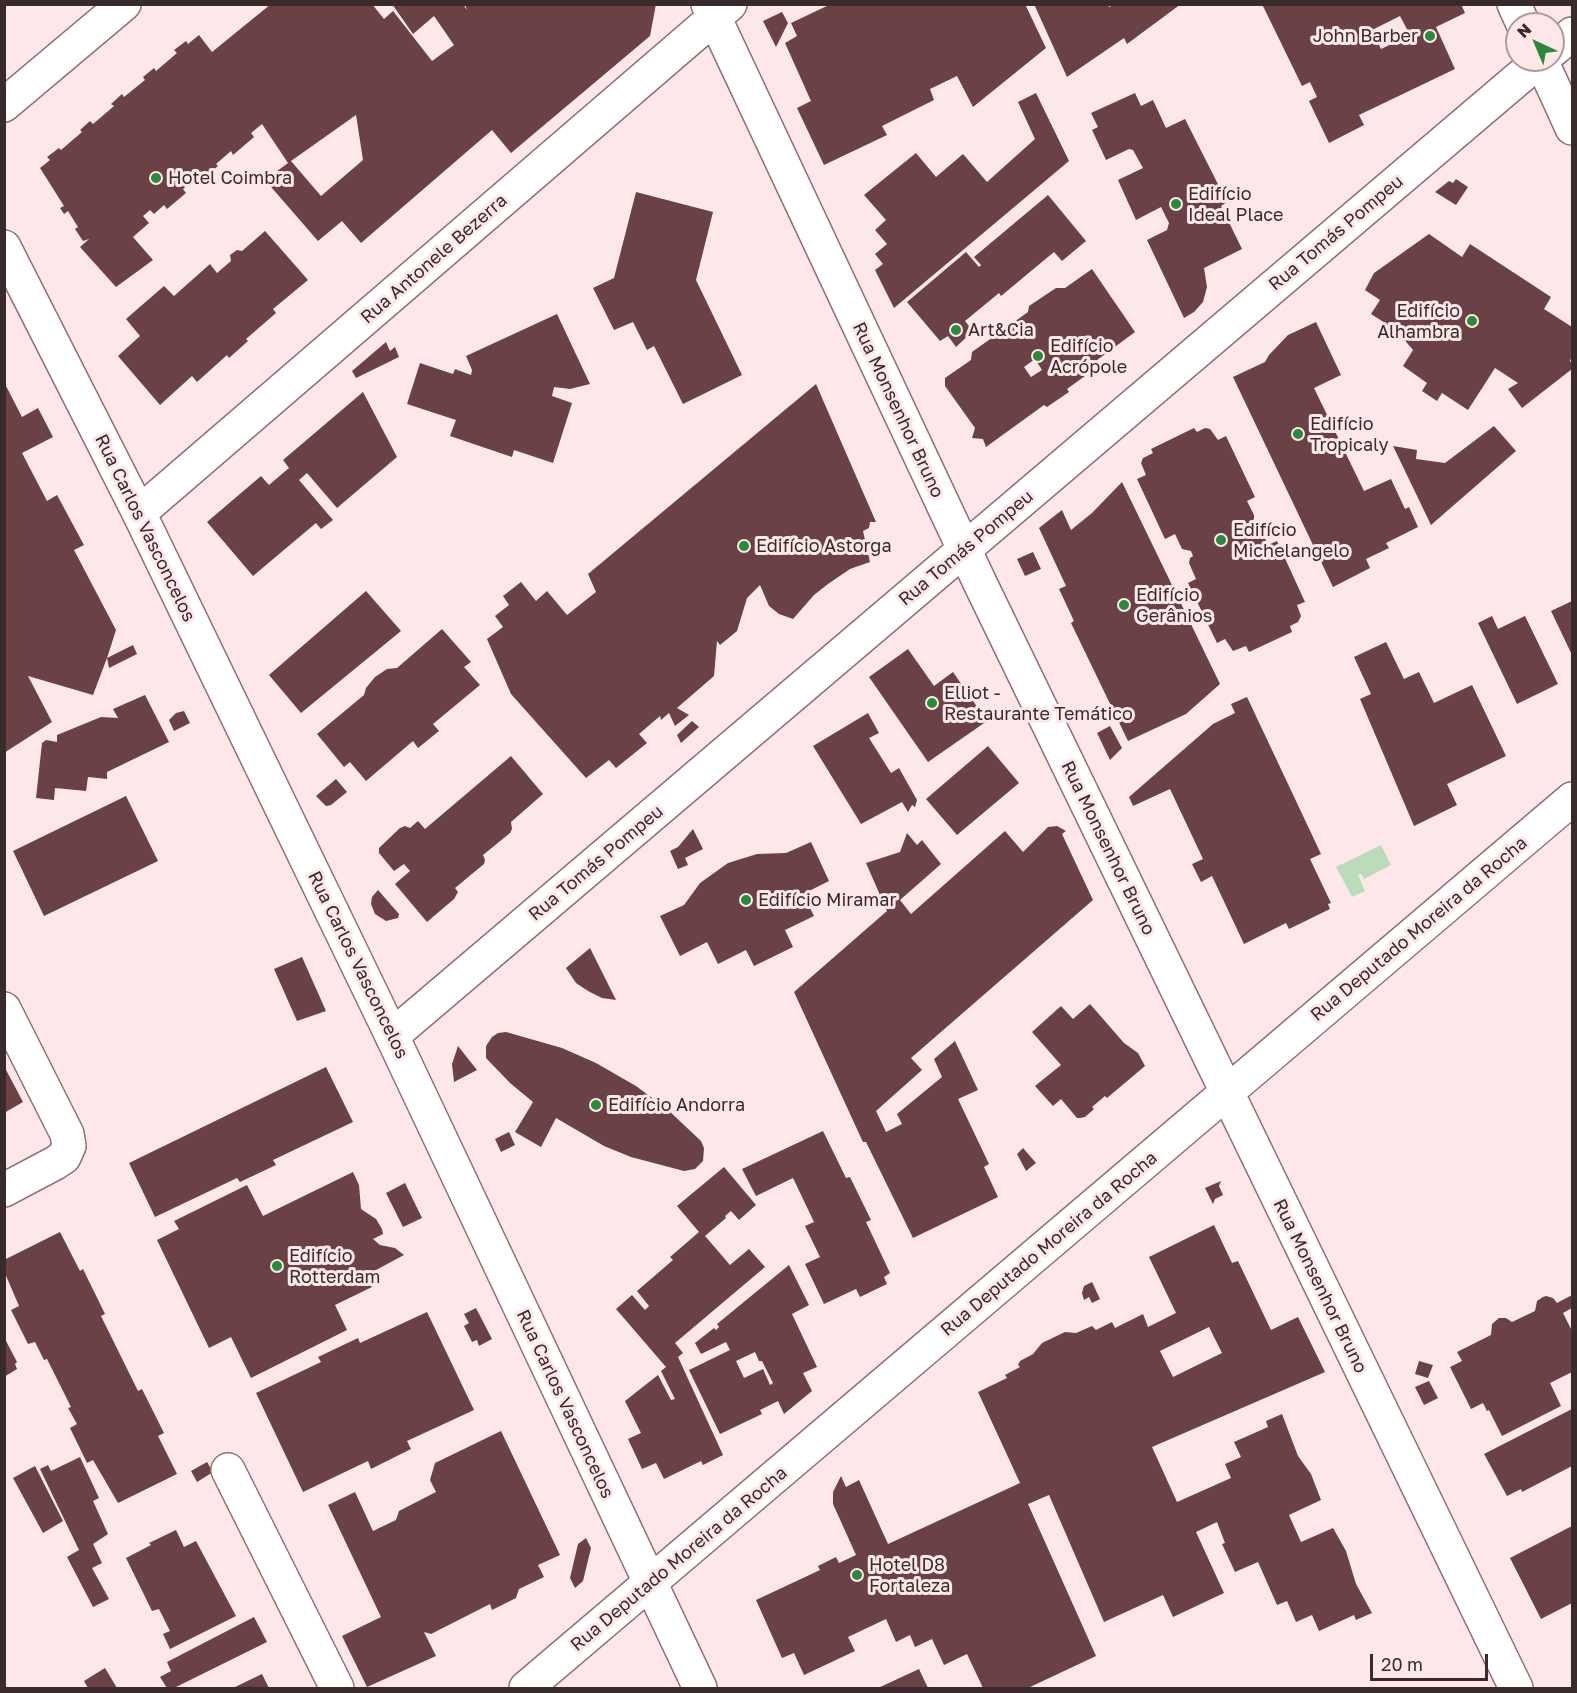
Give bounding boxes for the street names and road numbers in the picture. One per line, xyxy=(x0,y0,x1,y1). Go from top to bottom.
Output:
street label: Rua Tomás Pompeu xyxy=(1264,171,1408,295)
street label: Rua Antonele Bezerra xyxy=(357,190,511,328)
street label: Rua Monsenhor Bruno xyxy=(848,319,948,501)
street label: Rua Carlos Vasconcelos xyxy=(90,431,200,625)
street label: Rua Tomás Pompeu xyxy=(894,486,1038,610)
street label: Rua Monsenhor Bruno xyxy=(1056,757,1160,939)
street label: Rua Tomás Pompeu xyxy=(524,801,668,925)
street label: Rua Deputado Moreira da Rocha xyxy=(1306,832,1532,1026)
street label: Rua Carlos Vasconcelos xyxy=(303,868,413,1062)
street label: Rua Deputado Moreira da Rocha xyxy=(936,1147,1162,1341)
street label: Rua Monsenhor Bruno xyxy=(1268,1195,1372,1377)
street label: Rua Carlos Vasconcelos xyxy=(512,1306,618,1502)
street label: Rua Deputado Moreira da Rocha xyxy=(566,1462,792,1656)

